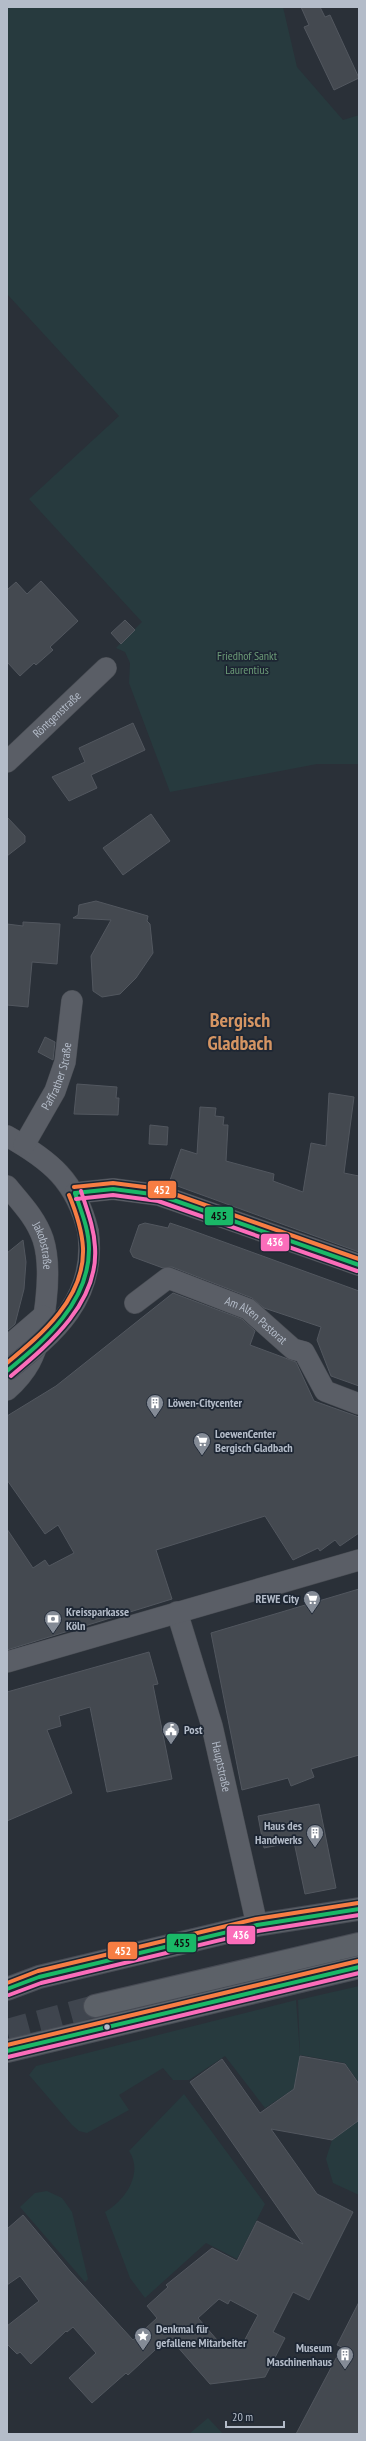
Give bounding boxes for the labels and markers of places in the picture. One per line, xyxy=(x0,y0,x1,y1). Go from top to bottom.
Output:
building icon: Löwen-Citycenter xyxy=(145,1393,165,1418)
place label: Löwen-Citycenter xyxy=(168,1395,243,1410)
place label: LoewenCenter Bergisch Gladbach xyxy=(215,1426,293,1455)
supermarket icon: LoewenCenter Bergisch Gladbach xyxy=(192,1431,212,1456)
supermarket icon: REWE City xyxy=(302,1589,322,1614)
place label: REWE City xyxy=(255,1591,299,1606)
place label: Kreissparkasse Köln xyxy=(66,1604,129,1633)
bank icon: Kreissparkasse Köln xyxy=(43,1609,63,1634)
public building icon: Post xyxy=(161,1720,181,1745)
place label: Post xyxy=(184,1722,203,1737)
place label: Haus des Handwerks xyxy=(255,1818,302,1847)
building icon: Haus des Handwerks xyxy=(305,1823,325,1848)
unlabelled marker xyxy=(102,2022,112,2032)
place label: Denkmal für gefallene Mitarbeiter xyxy=(156,2321,247,2350)
place icon: Denkmal für gefallene Mitarbeiter xyxy=(133,2326,153,2351)
place label: Museum Maschinenhaus xyxy=(267,2340,332,2369)
building icon: Museum Maschinenhaus xyxy=(335,2345,355,2370)

